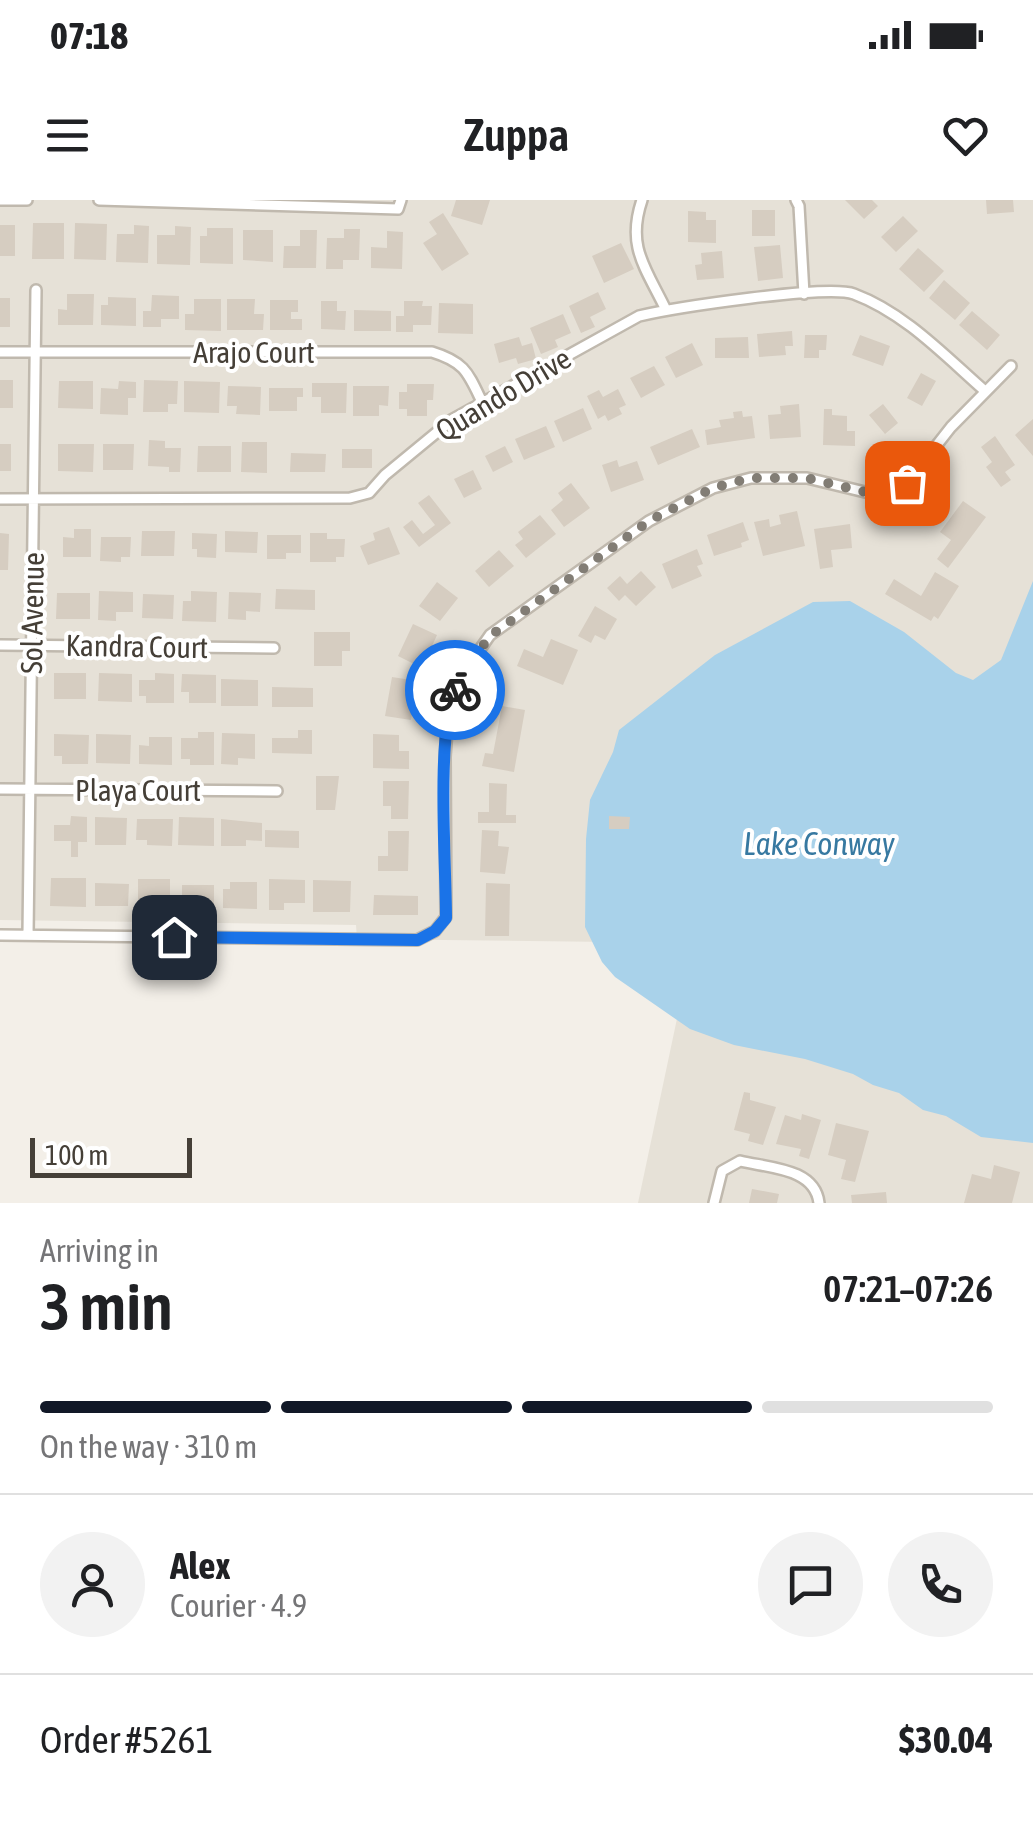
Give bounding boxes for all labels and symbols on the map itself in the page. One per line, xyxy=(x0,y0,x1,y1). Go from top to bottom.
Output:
street label: Arajo Court xyxy=(193,335,315,369)
street label: Quando Drive xyxy=(429,340,577,448)
pin xyxy=(865,441,950,526)
street label: Sol Avenue xyxy=(14,552,50,674)
street label: Kandra Court xyxy=(66,628,208,664)
courier xyxy=(405,640,505,740)
street label: Playa Court xyxy=(75,773,201,807)
water label: Lake Conway xyxy=(743,825,896,862)
pin xyxy=(132,895,217,980)
scale bar xyxy=(30,1133,192,1178)

